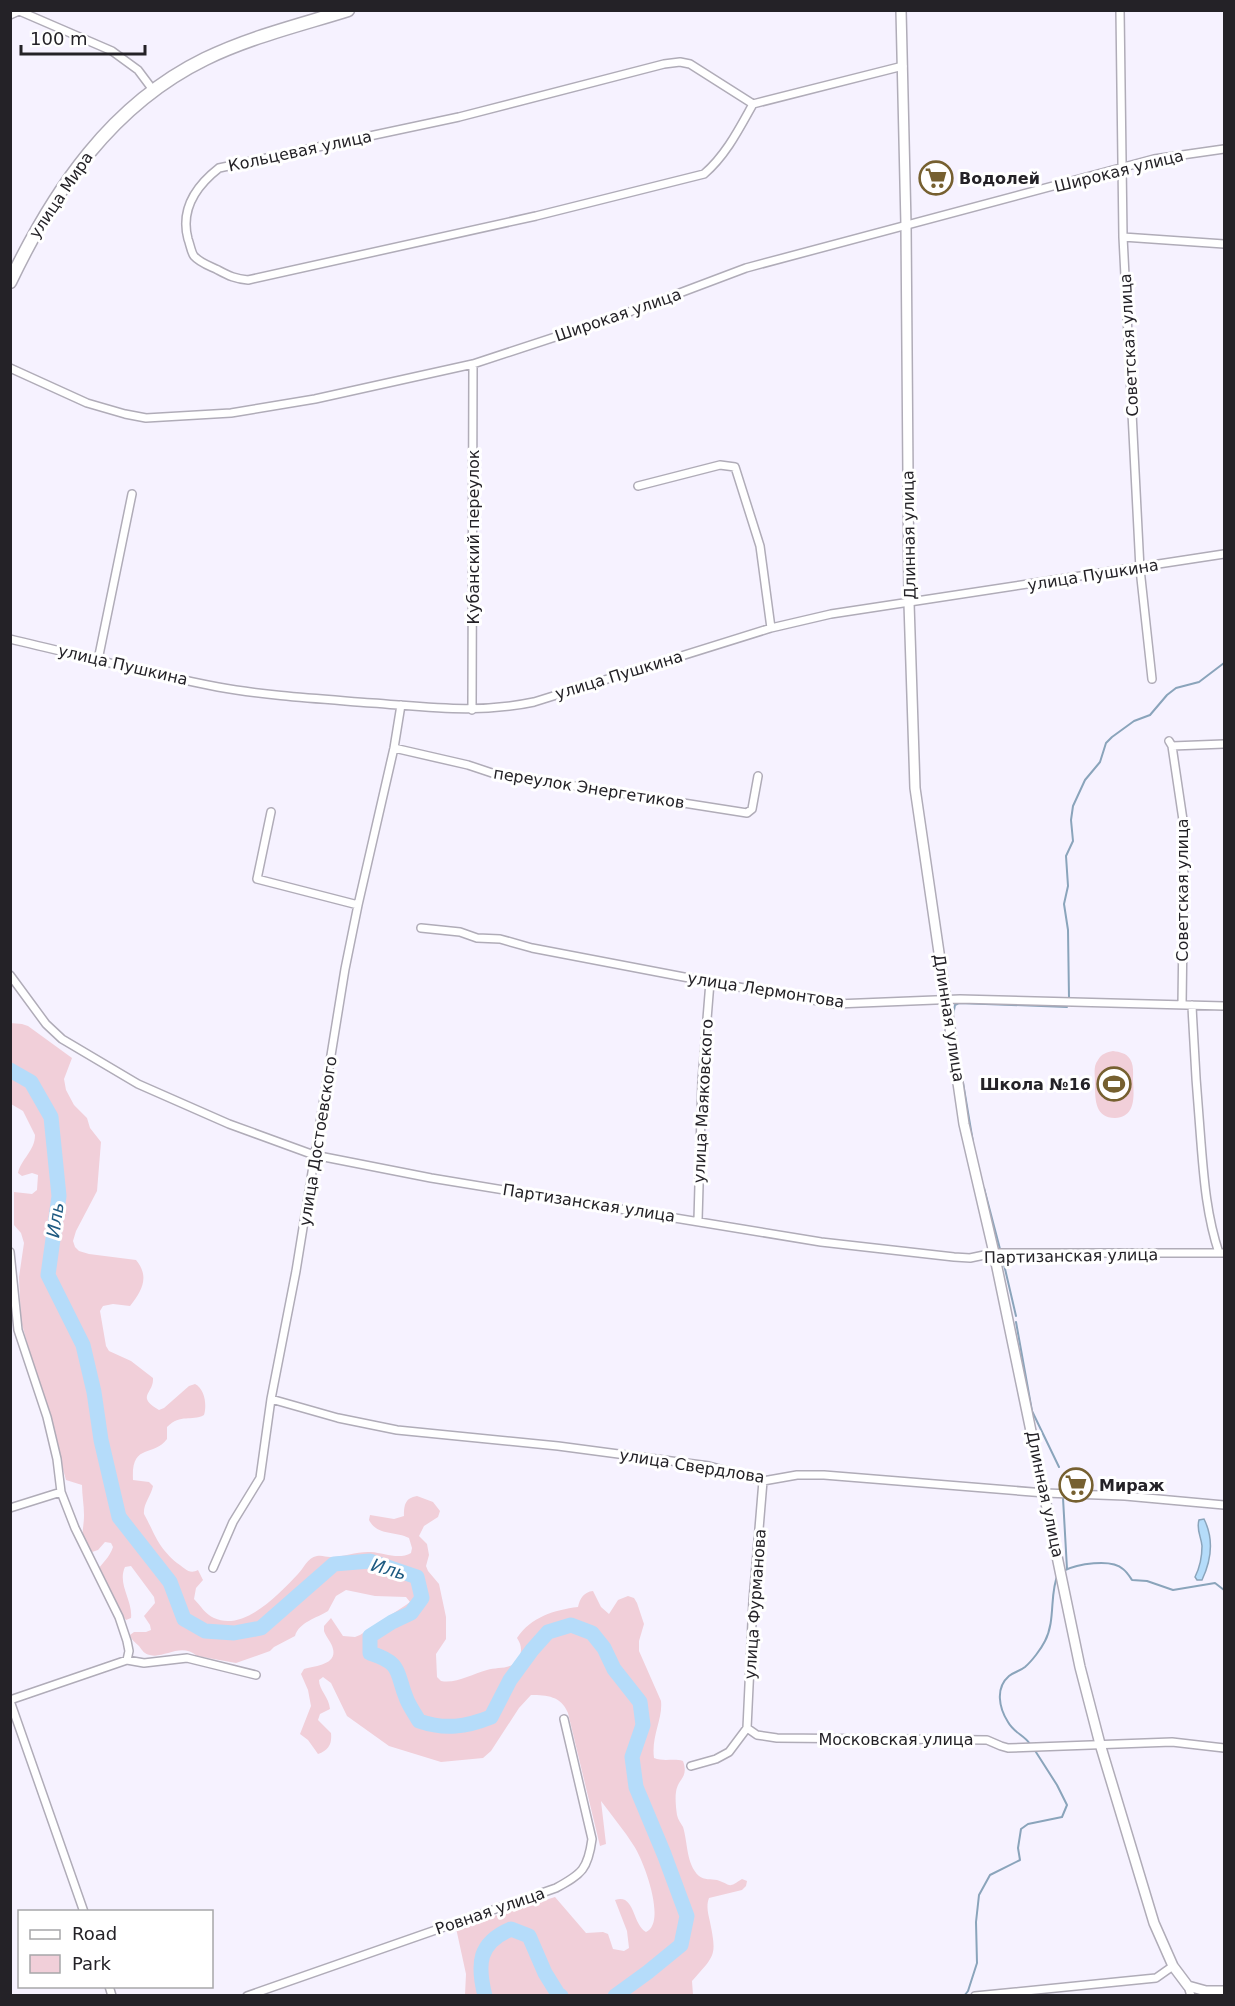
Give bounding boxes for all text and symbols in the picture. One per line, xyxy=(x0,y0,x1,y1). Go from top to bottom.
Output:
scale bar xyxy=(21,18,146,56)
text: 100 m xyxy=(30,28,88,49)
street label: Кольцевая улица xyxy=(226,127,374,175)
street label: Широкая улица xyxy=(1052,146,1186,196)
street label: улица Мира xyxy=(25,148,97,242)
supermarket icon: Водолей xyxy=(918,160,954,196)
place label: Водолей xyxy=(959,169,1040,188)
street label: Советская улица xyxy=(1116,273,1142,417)
street label: Широкая улица xyxy=(552,284,684,346)
street label: Кубанский переулок xyxy=(464,449,483,624)
street label: Длинная улица xyxy=(898,470,920,600)
street label: улица Пушкина xyxy=(1026,555,1160,595)
street label: улица Пушкина xyxy=(56,641,190,689)
street label: улица Пушкина xyxy=(553,647,685,703)
street label: переулок Энергетиков xyxy=(492,764,686,812)
street label: Советская улица xyxy=(1173,818,1192,962)
street label: Длинная улица xyxy=(929,953,969,1083)
street label: улица Лермонтова xyxy=(686,968,846,1012)
street label: улица Маяковского xyxy=(689,1018,717,1184)
street label: улица Достоевского xyxy=(295,1055,341,1227)
sports icon: Школа №16 xyxy=(1096,1066,1132,1102)
place label: Школа №16 xyxy=(980,1075,1091,1094)
street label: Партизанская улица xyxy=(501,1180,677,1226)
water label: Иль xyxy=(42,1201,68,1239)
street label: Партизанская улица xyxy=(984,1245,1158,1267)
street label: Длинная улица xyxy=(1022,1429,1068,1559)
street label: улица Свердлова xyxy=(618,1445,766,1487)
supermarket icon: Мираж xyxy=(1058,1467,1094,1503)
place label: Мираж xyxy=(1099,1476,1164,1495)
street label: улица Фурманова xyxy=(740,1528,770,1680)
water label: Иль xyxy=(369,1554,409,1584)
street label: Московская улица xyxy=(818,1730,974,1749)
street label: Ровная улица xyxy=(433,1883,547,1939)
legend xyxy=(18,1910,213,1988)
text: Road xyxy=(72,1923,117,1944)
text: Park xyxy=(72,1953,111,1974)

